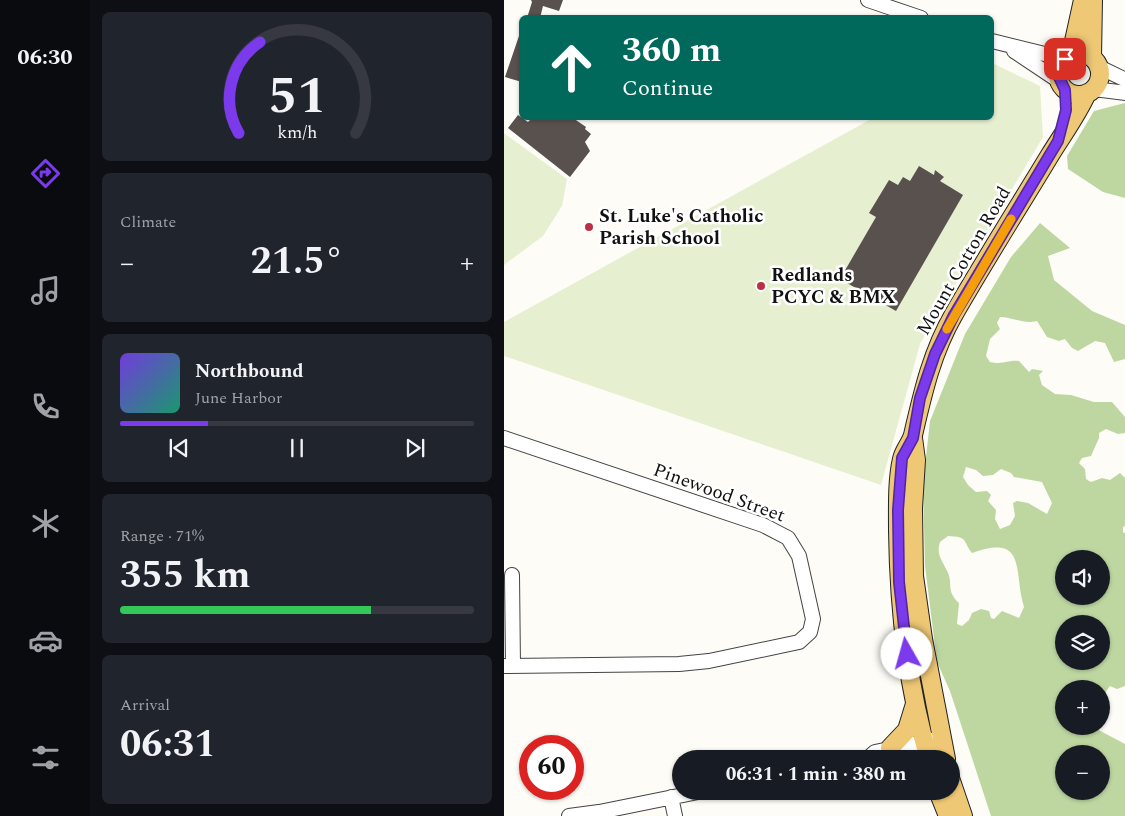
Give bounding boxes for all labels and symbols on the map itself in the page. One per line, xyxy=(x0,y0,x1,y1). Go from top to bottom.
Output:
pin xyxy=(1044,38,1086,80)
street label: Mount Cotton Road xyxy=(909,181,1019,341)
place label: St. Luke's Catholic Parish School xyxy=(599,202,763,253)
marker: St. Luke's Catholic Parish School xyxy=(583,221,595,233)
place label: Redlands PCYC & BMX xyxy=(771,261,896,312)
marker: Redlands PCYC & BMX xyxy=(755,280,767,292)
street label: Pinewood Street xyxy=(649,456,789,530)
position arrow xyxy=(880,627,932,679)
speed limit sign: 60 xyxy=(519,735,584,800)

